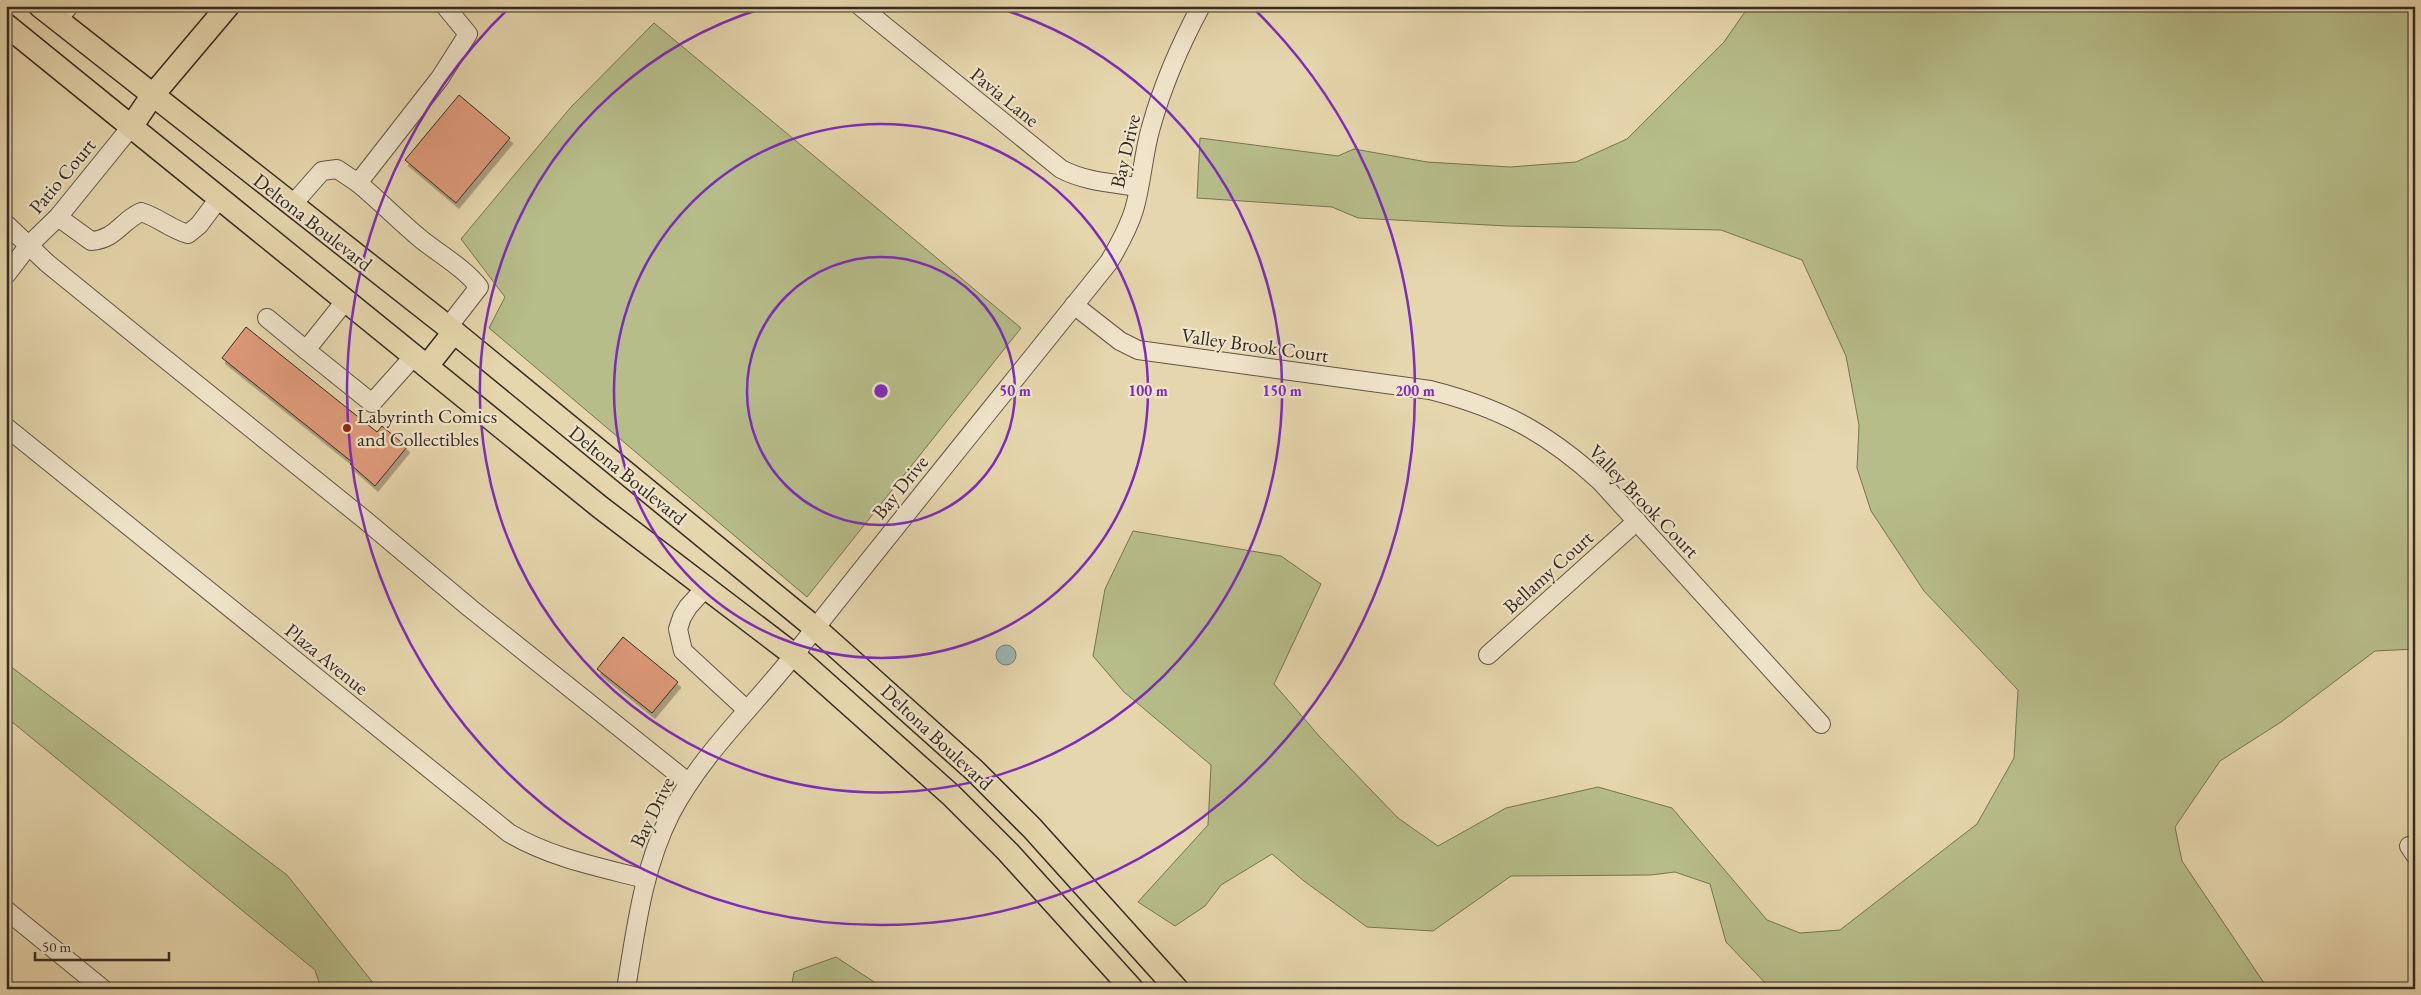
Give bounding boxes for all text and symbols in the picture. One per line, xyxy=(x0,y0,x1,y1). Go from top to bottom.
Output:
street label: Pavia Lane xyxy=(965,61,1045,133)
street label: Bay Drive xyxy=(1104,111,1146,190)
street label: Patio Court xyxy=(23,132,102,219)
street label: Deltona Boulevard xyxy=(248,167,379,277)
street label: Valley Brook Court xyxy=(1180,322,1331,368)
text: 50 m xyxy=(999,381,1031,400)
text: 100 m xyxy=(1128,381,1168,400)
text: 150 m xyxy=(1262,381,1302,400)
text: 200 m xyxy=(1395,381,1435,400)
centre of rings xyxy=(872,382,890,400)
place label: Labyrinth Comics and Collectibles xyxy=(357,403,497,452)
street label: Deltona Boulevard xyxy=(564,419,693,531)
marker: Labyrinth Comics and Collectibles xyxy=(341,422,353,434)
street label: Valley Brook Court xyxy=(1583,439,1705,564)
street label: Bay Drive xyxy=(866,450,934,524)
street label: Bellamy Court xyxy=(1498,524,1599,619)
street label: Plaza Avenue xyxy=(280,617,374,701)
street label: Deltona Boulevard xyxy=(875,678,999,796)
street label: Bay Drive xyxy=(624,772,680,851)
scale bar xyxy=(35,930,169,962)
text: 50 m xyxy=(42,937,71,956)

